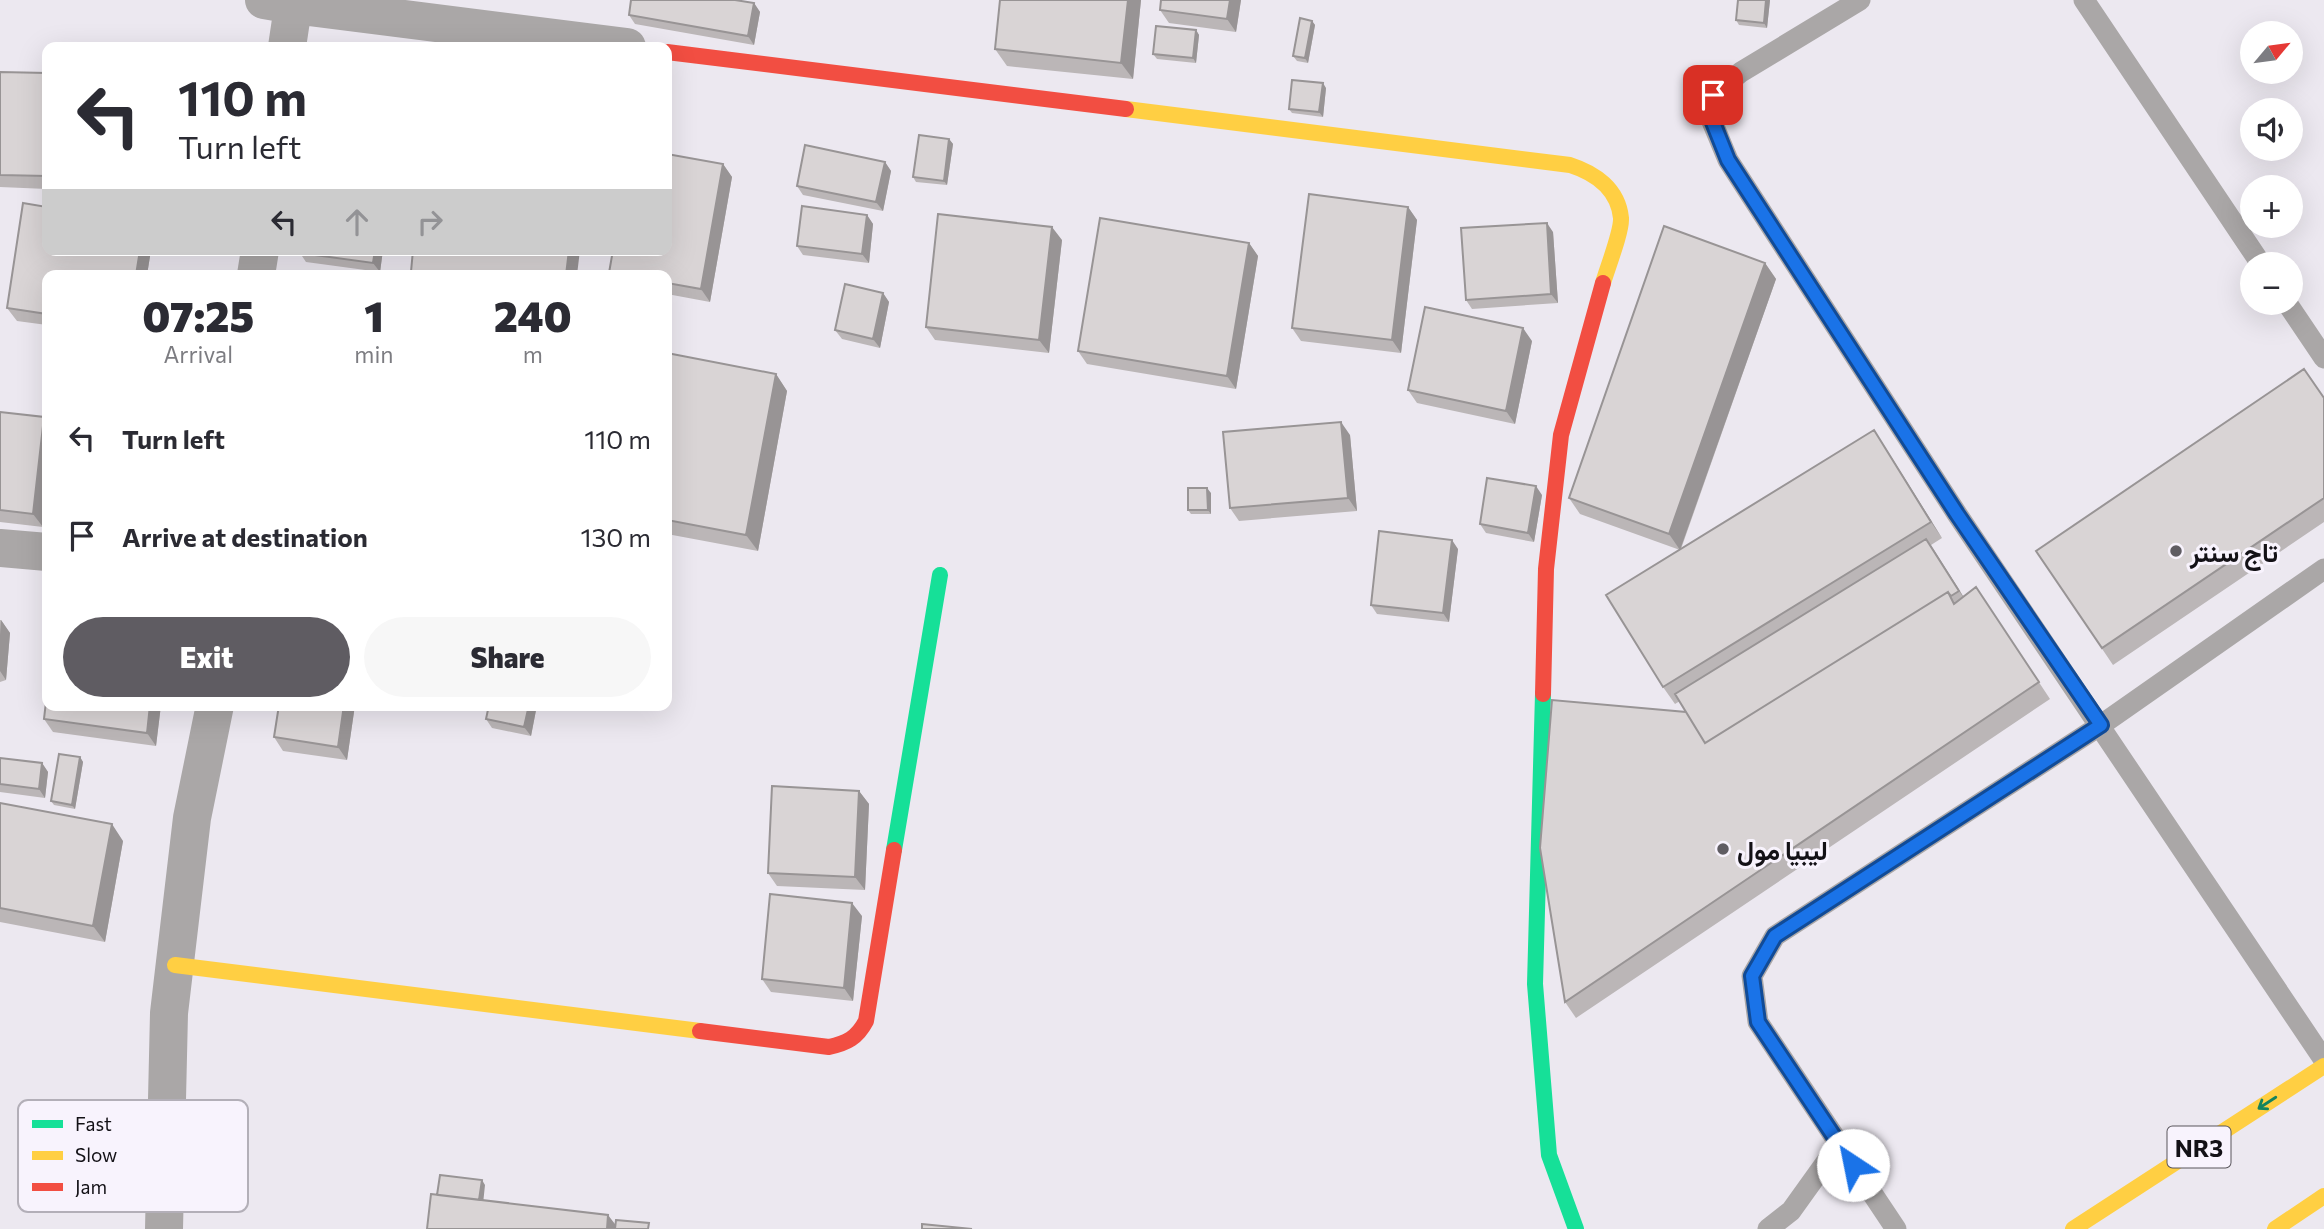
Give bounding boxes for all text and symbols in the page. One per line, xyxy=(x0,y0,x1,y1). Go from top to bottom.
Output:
north arrow xyxy=(2240,21,2303,84)
map controls xyxy=(2240,21,2303,315)
pin xyxy=(1683,65,1743,125)
text: 110 m xyxy=(178,66,307,126)
icon: left xyxy=(63,70,154,161)
icon: arrive xyxy=(1694,76,1732,114)
button: sound xyxy=(2240,98,2303,161)
text: Turn left xyxy=(178,126,302,166)
button: + xyxy=(2240,175,2303,238)
icon: left xyxy=(265,203,303,241)
icon: ahead xyxy=(338,203,376,241)
icon: right xyxy=(411,203,449,241)
button: − xyxy=(2240,252,2303,315)
text: 07:25 xyxy=(142,289,254,341)
text: 1 xyxy=(364,289,384,341)
text: 240 xyxy=(494,289,572,341)
text: Arrival xyxy=(163,340,233,368)
text: min xyxy=(354,340,394,368)
text: m xyxy=(523,340,543,368)
icon: left xyxy=(63,419,101,457)
text: Turn left xyxy=(122,423,225,454)
text: 110 m xyxy=(584,423,651,454)
icon: arrive xyxy=(63,517,101,555)
text: Arrive at destination xyxy=(122,521,368,552)
text: 130 m xyxy=(580,521,651,552)
place label: تاج سنتر xyxy=(2189,536,2278,571)
marker: تاج سنتر xyxy=(2168,543,2184,559)
button: Exit xyxy=(63,617,350,697)
button: Share xyxy=(364,617,651,697)
place label: ليبيا مول xyxy=(1737,834,1828,867)
marker: ليبيا مول xyxy=(1715,841,1731,857)
one-way arrow xyxy=(2257,1096,2277,1110)
legend xyxy=(18,1100,248,1212)
text: Fast xyxy=(75,1112,112,1135)
road number: NR3 xyxy=(2168,1126,2230,1168)
position arrow xyxy=(1816,1128,1890,1202)
text: Slow xyxy=(75,1143,117,1166)
text: Jam xyxy=(75,1175,107,1198)

